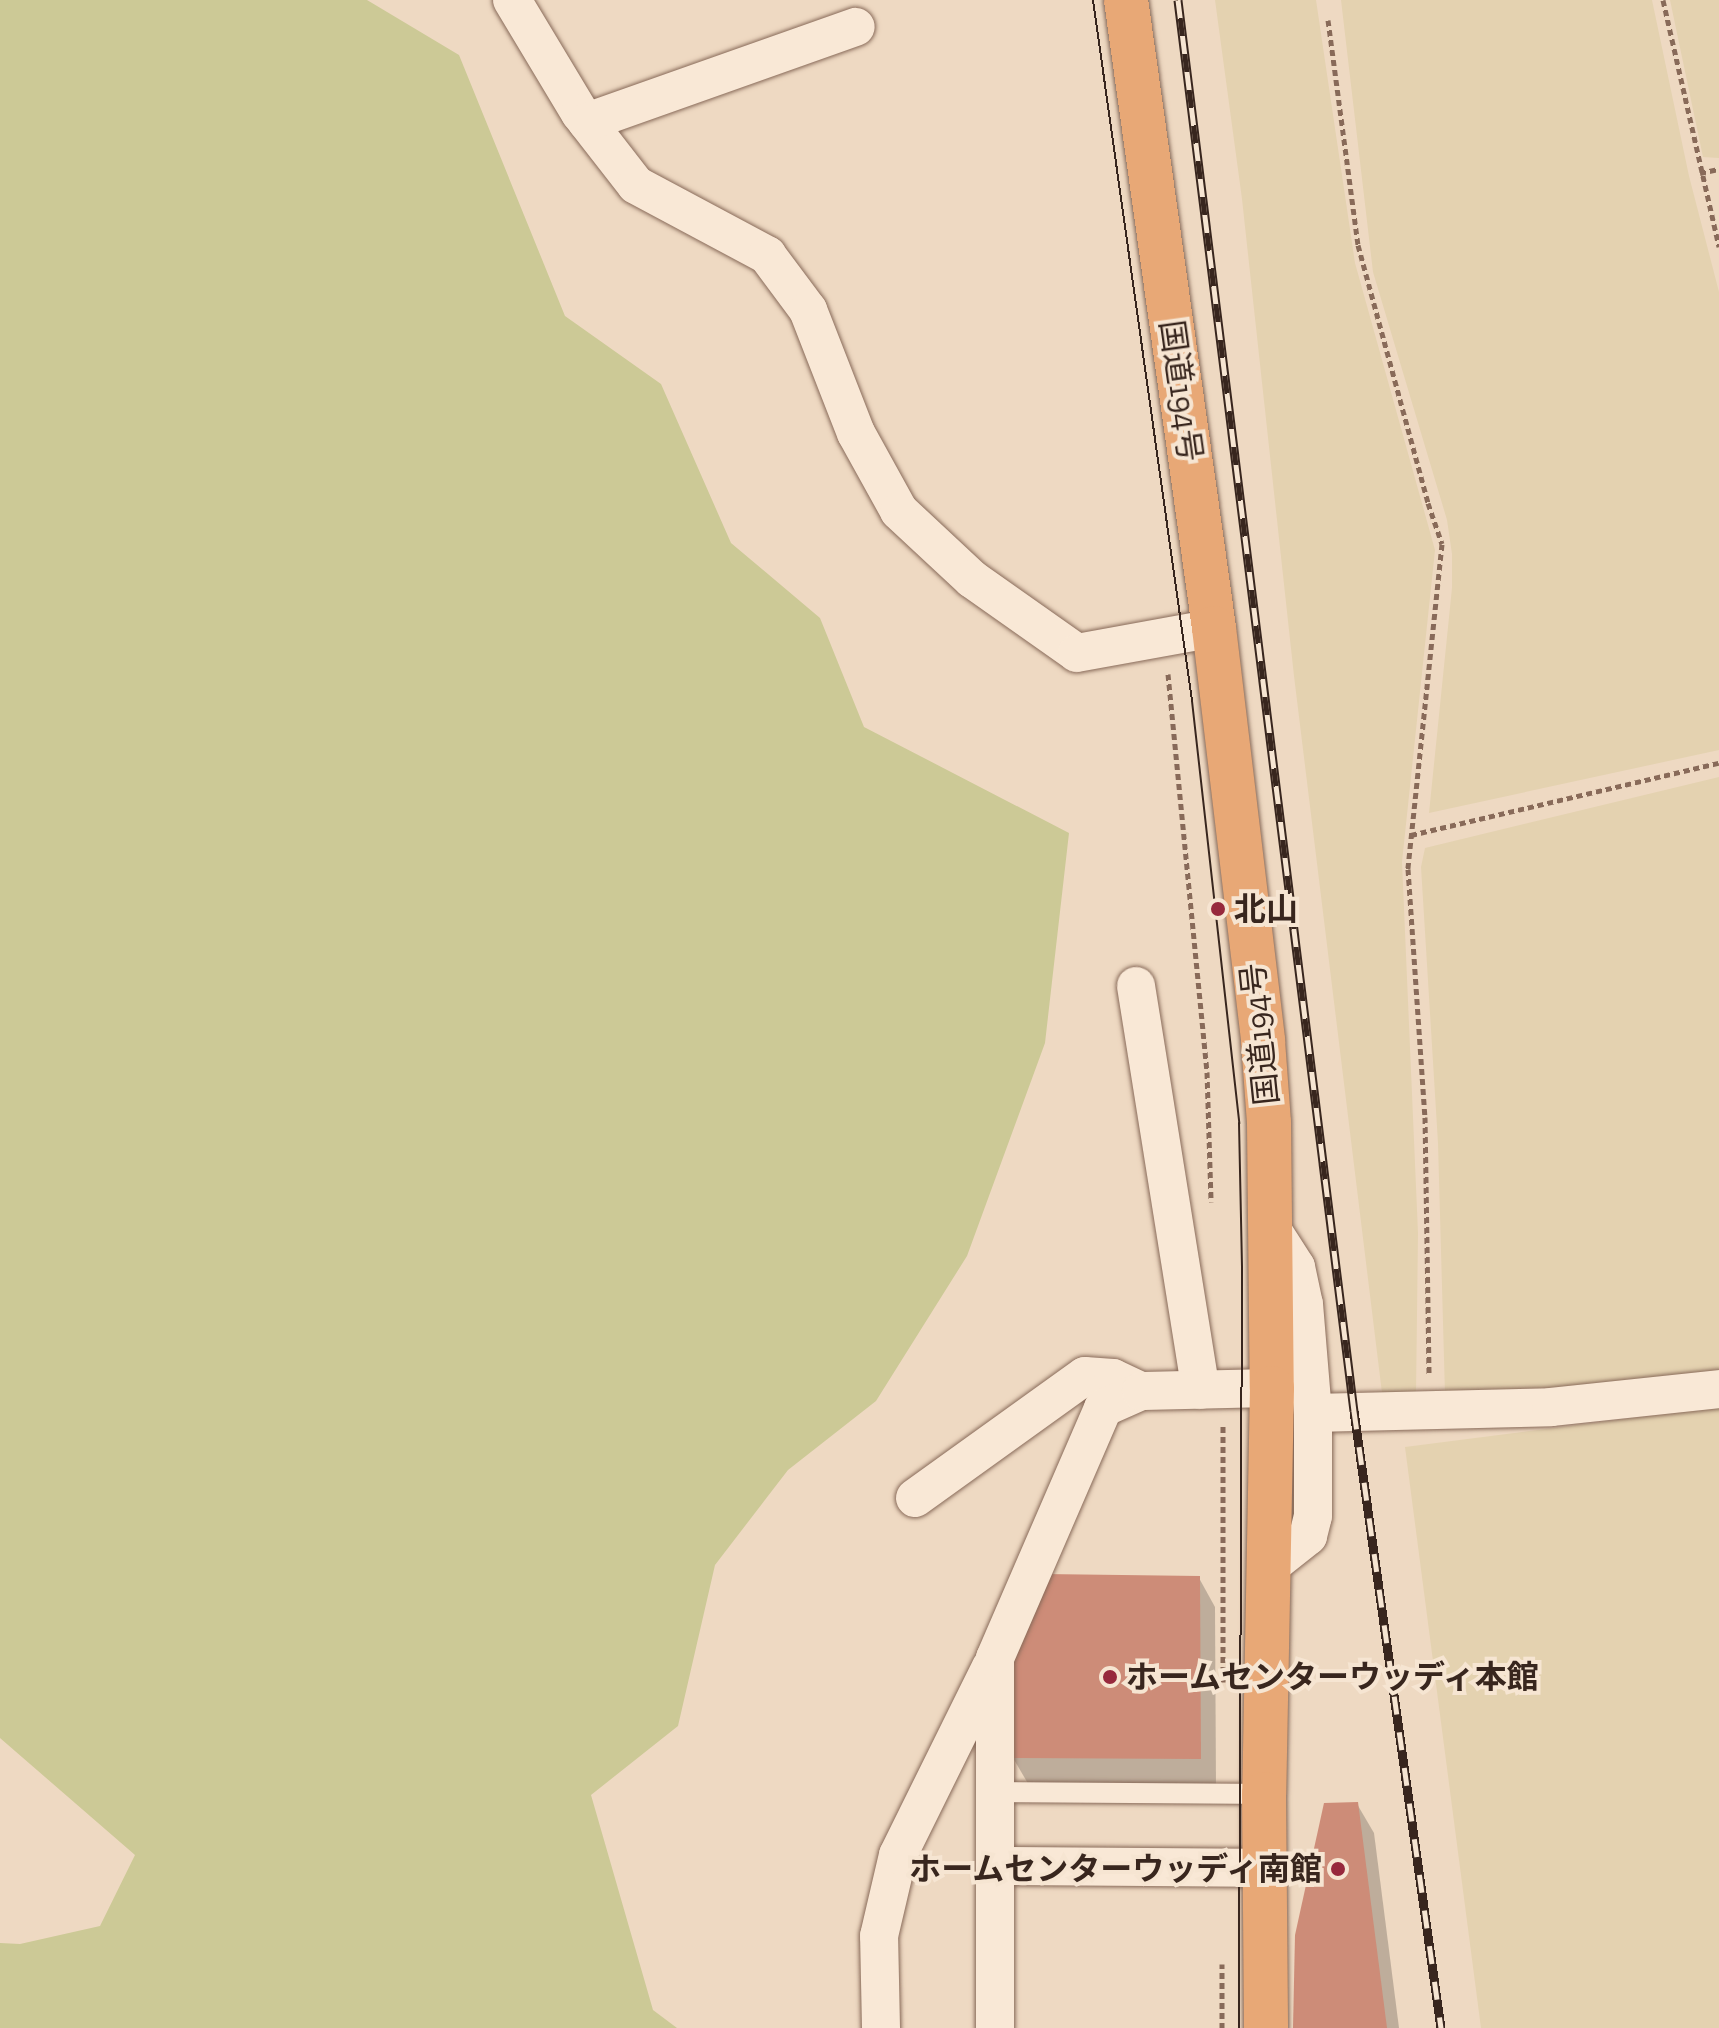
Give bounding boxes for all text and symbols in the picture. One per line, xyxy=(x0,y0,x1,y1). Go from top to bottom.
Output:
street label: 国道194号 xyxy=(1152,318,1210,464)
place label: 北山 xyxy=(1234,890,1298,928)
marker: 北山 xyxy=(1209,900,1227,918)
street label: 国道194号 xyxy=(1233,961,1287,1107)
place label: ホームセンターウッディ本館 xyxy=(1126,1658,1542,1696)
marker: ホームセンターウッディ本館 xyxy=(1101,1668,1119,1686)
place label: ホームセンターウッディ南館 xyxy=(906,1850,1322,1888)
marker: ホームセンターウッディ南館 xyxy=(1329,1860,1347,1878)

